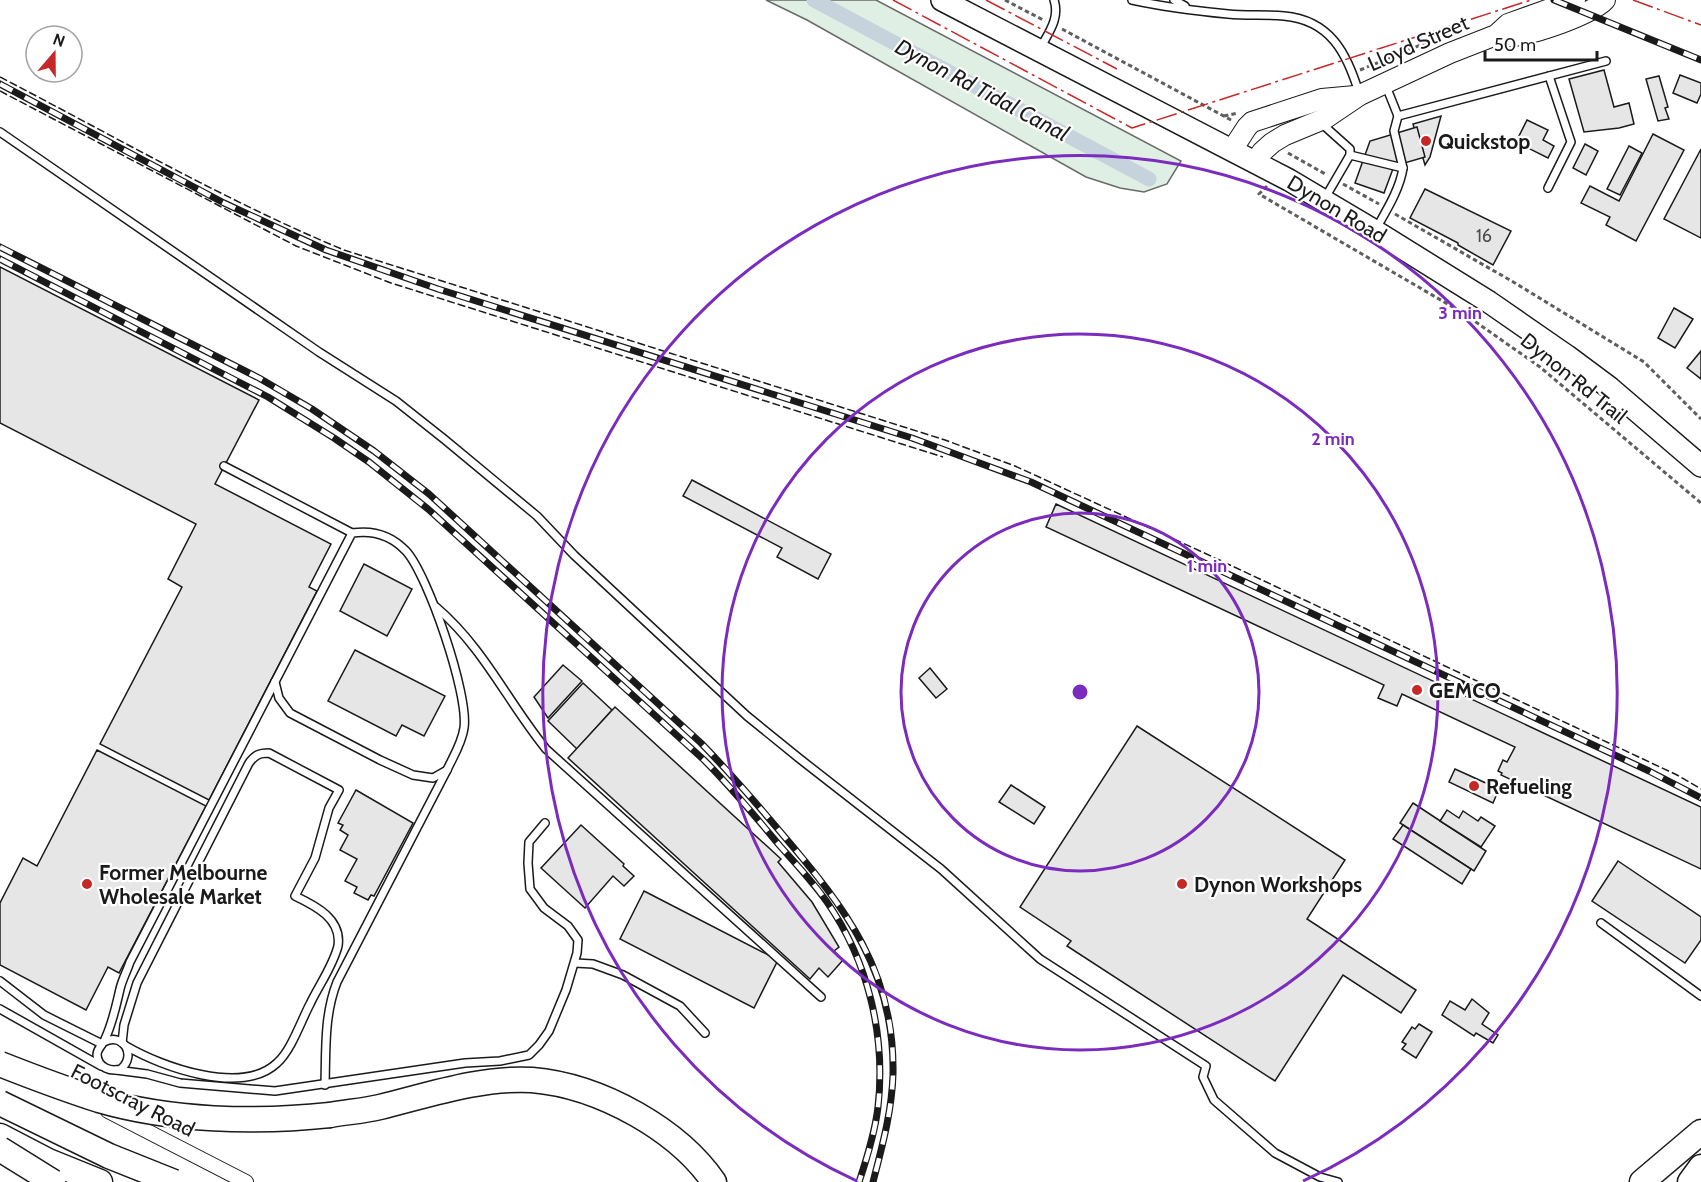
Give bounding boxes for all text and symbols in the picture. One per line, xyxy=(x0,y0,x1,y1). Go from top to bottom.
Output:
street label: Lloyd Street xyxy=(1364,10,1472,76)
north arrow xyxy=(24,24,84,84)
scale bar xyxy=(1485,24,1598,62)
text: N xyxy=(50,30,68,51)
water label: Dynon Rd Tidal Canal xyxy=(891,33,1074,148)
text: 50 m xyxy=(1494,34,1536,56)
place label: Quickstop xyxy=(1438,129,1530,154)
marker: Quickstop xyxy=(1419,134,1433,148)
street label: Dynon Road xyxy=(1283,170,1391,248)
house number: 16 xyxy=(1476,225,1492,247)
text: 3 min xyxy=(1438,302,1482,324)
street label: Dynon Rd Trail xyxy=(1516,328,1632,429)
text: 2 min xyxy=(1311,428,1355,450)
text: 1 min xyxy=(1187,555,1227,577)
place label: GEMCO xyxy=(1429,678,1501,703)
centre of rings xyxy=(1070,682,1090,702)
marker: GEMCO xyxy=(1410,683,1424,697)
place label: Refueling xyxy=(1486,774,1572,799)
marker: Refueling xyxy=(1467,779,1481,793)
place label: Former Melbourne Wholesale Market xyxy=(99,860,268,909)
place label: Dynon Workshops xyxy=(1194,872,1362,897)
marker: Former Melbourne Wholesale Market xyxy=(80,877,94,891)
marker: Dynon Workshops xyxy=(1175,877,1189,891)
street label: Footscray Road xyxy=(67,1058,199,1142)

